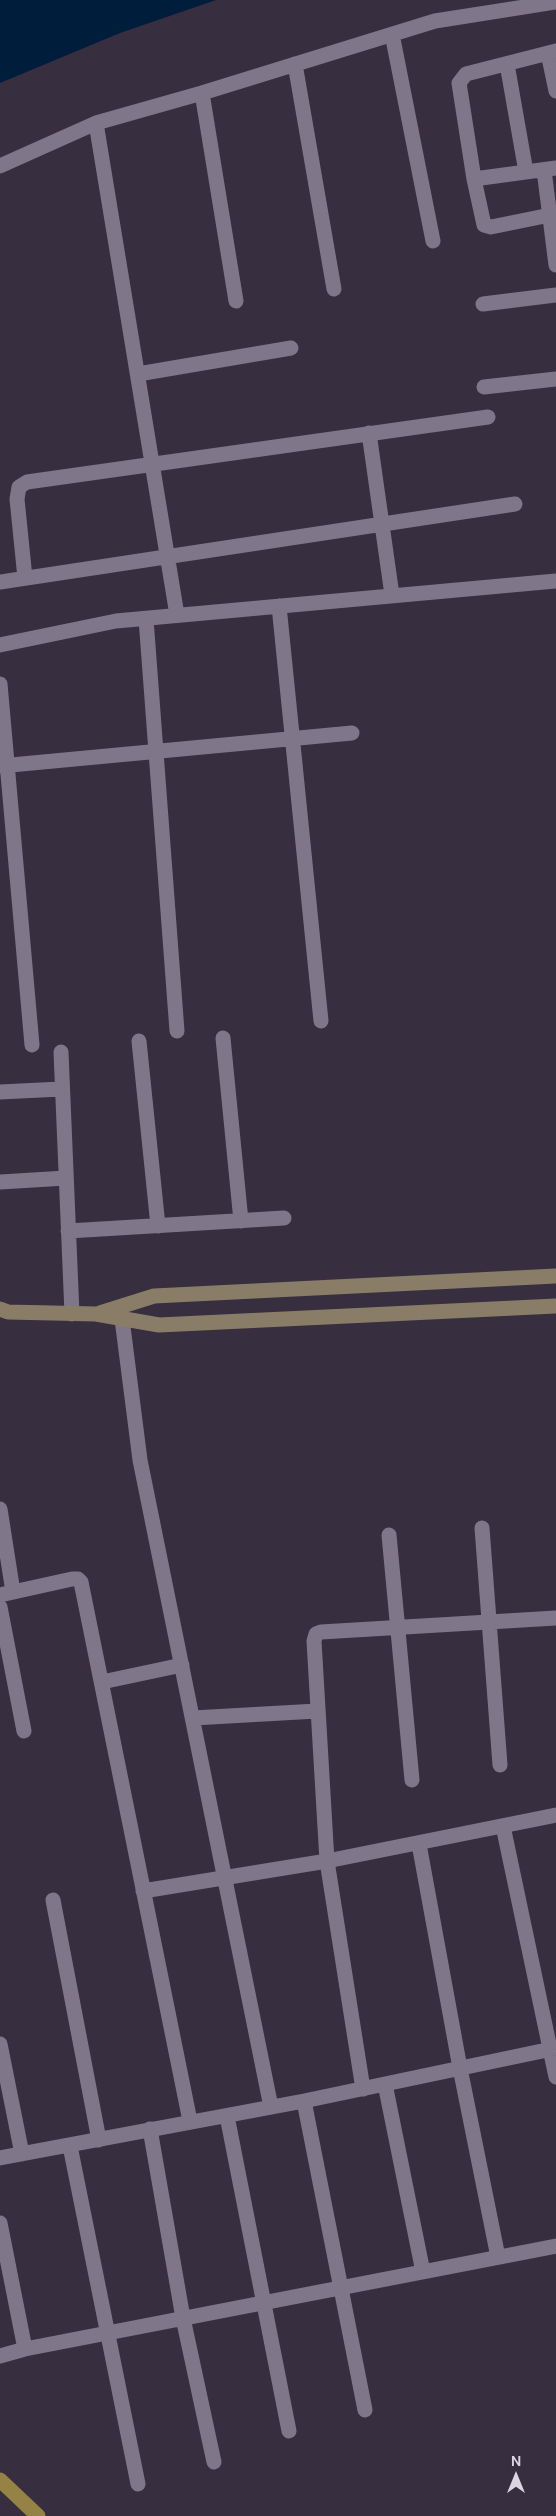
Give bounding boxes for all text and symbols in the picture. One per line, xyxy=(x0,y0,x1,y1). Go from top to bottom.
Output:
north arrow xyxy=(491,2451,541,2501)
text: N xyxy=(511,2452,521,2470)

